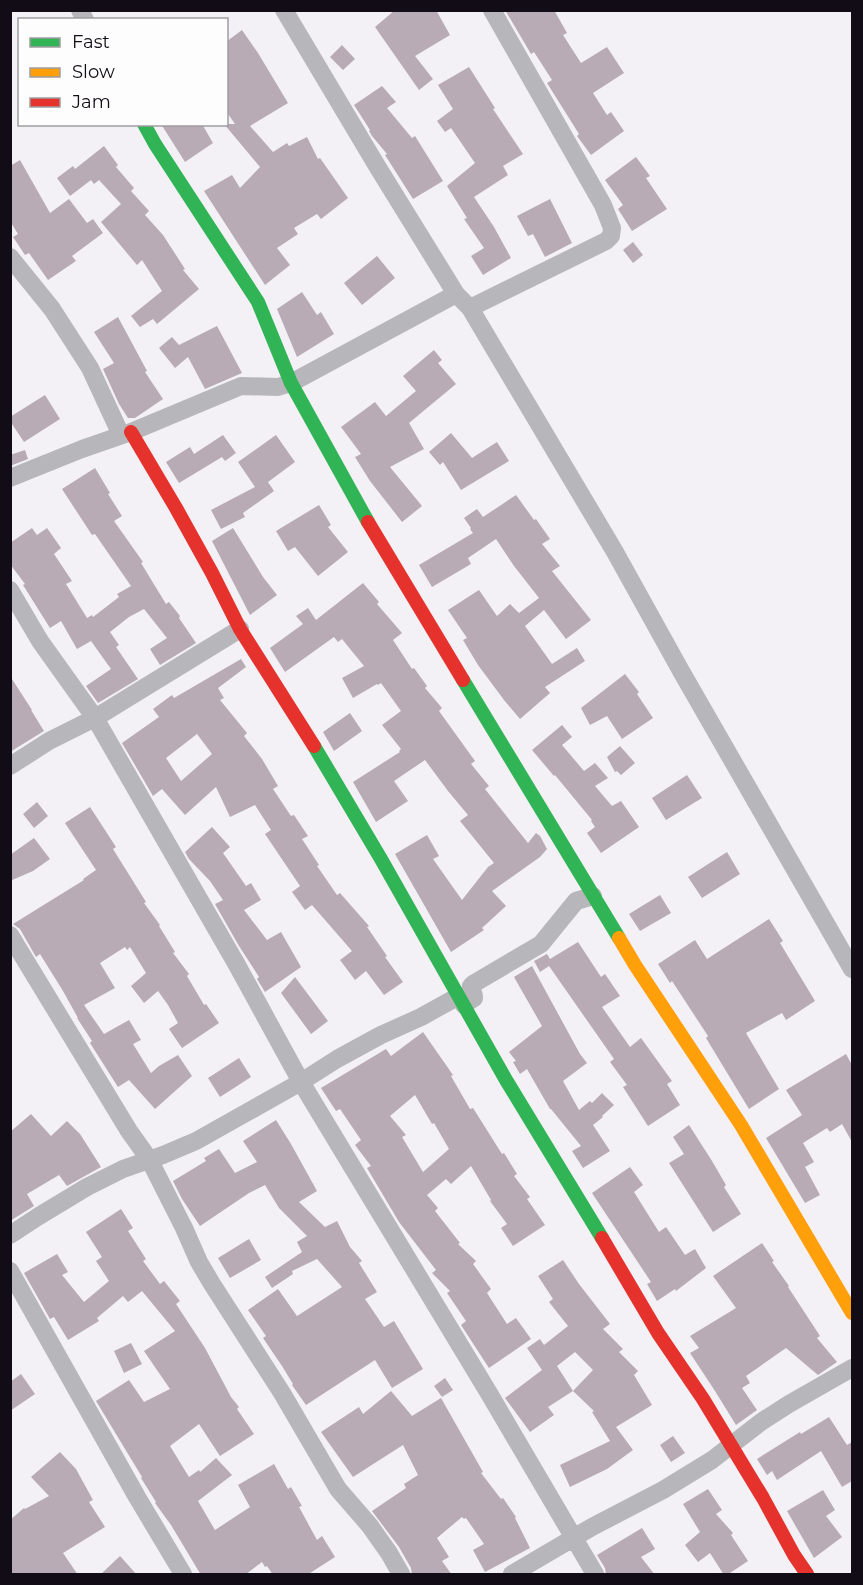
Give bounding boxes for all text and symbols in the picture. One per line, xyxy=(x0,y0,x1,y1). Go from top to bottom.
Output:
legend xyxy=(18,18,228,126)
text: Fast xyxy=(72,31,110,53)
text: Slow xyxy=(72,61,115,83)
text: Jam xyxy=(71,91,111,113)

